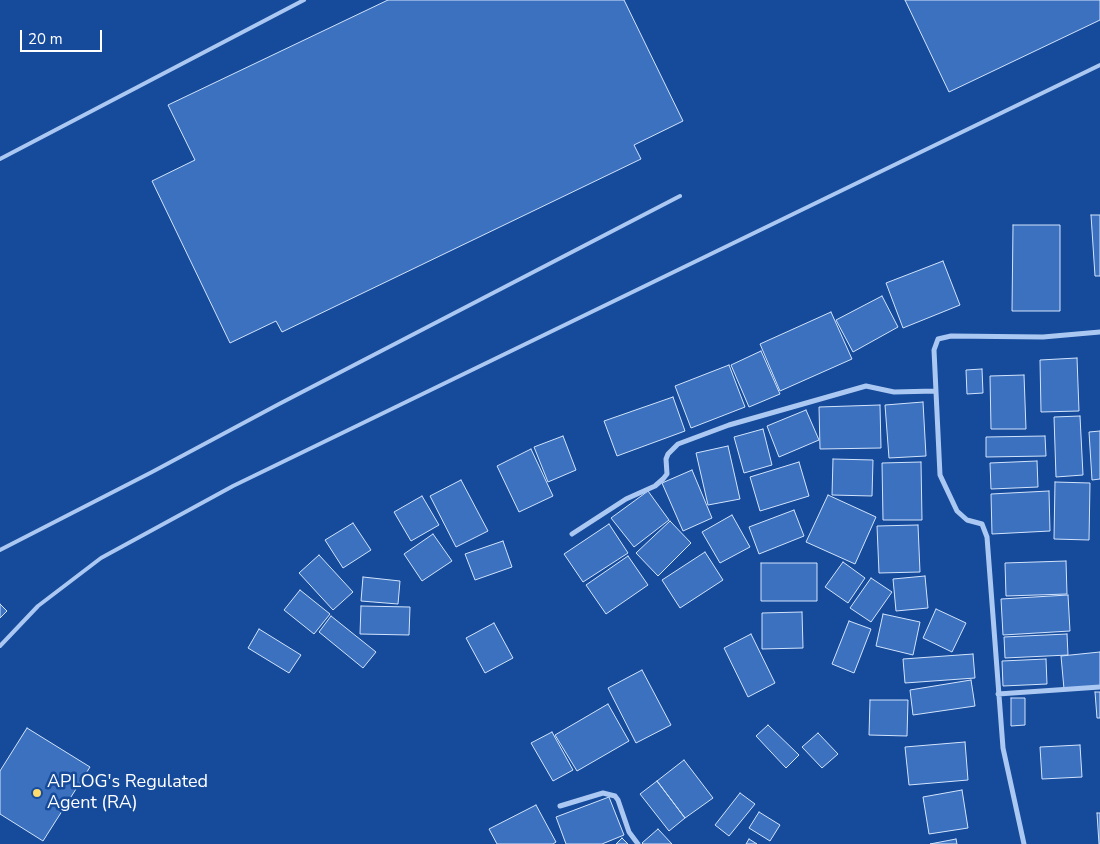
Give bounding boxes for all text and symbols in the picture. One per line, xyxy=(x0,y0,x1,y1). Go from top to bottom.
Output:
scale bar xyxy=(22,20,105,52)
text: 20 m xyxy=(28,29,63,49)
place label: APLOG's Regulated Agent (RA) xyxy=(47,772,208,814)
marker: APLOG's Regulated Agent (RA) xyxy=(31,787,43,799)

